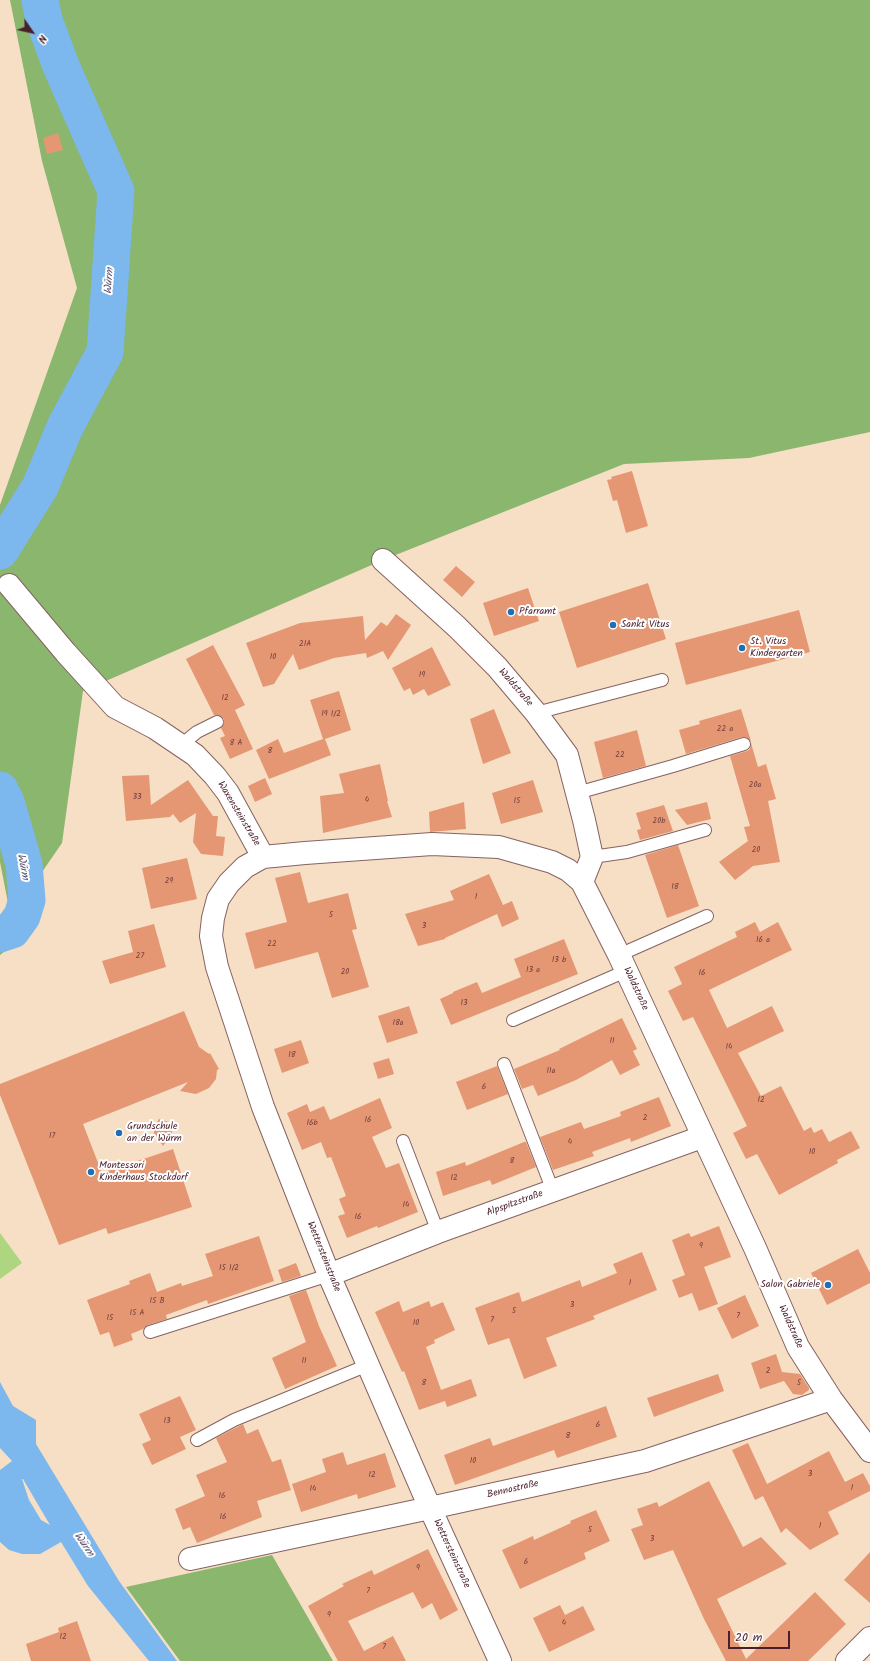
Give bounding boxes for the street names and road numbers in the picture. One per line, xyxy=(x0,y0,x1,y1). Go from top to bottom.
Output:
street label: Waldstraße xyxy=(495,667,535,709)
street label: Waxensteinstraße xyxy=(214,779,262,849)
street label: Waldstraße xyxy=(620,965,650,1013)
street label: Alpspitzstraße xyxy=(485,1188,545,1220)
street label: Wettersteinstraße xyxy=(303,1220,343,1294)
street label: Waldstraße xyxy=(775,1303,805,1351)
street label: Bennostraße xyxy=(486,1478,540,1502)
street label: Wettersteinstraße xyxy=(430,1518,472,1590)

